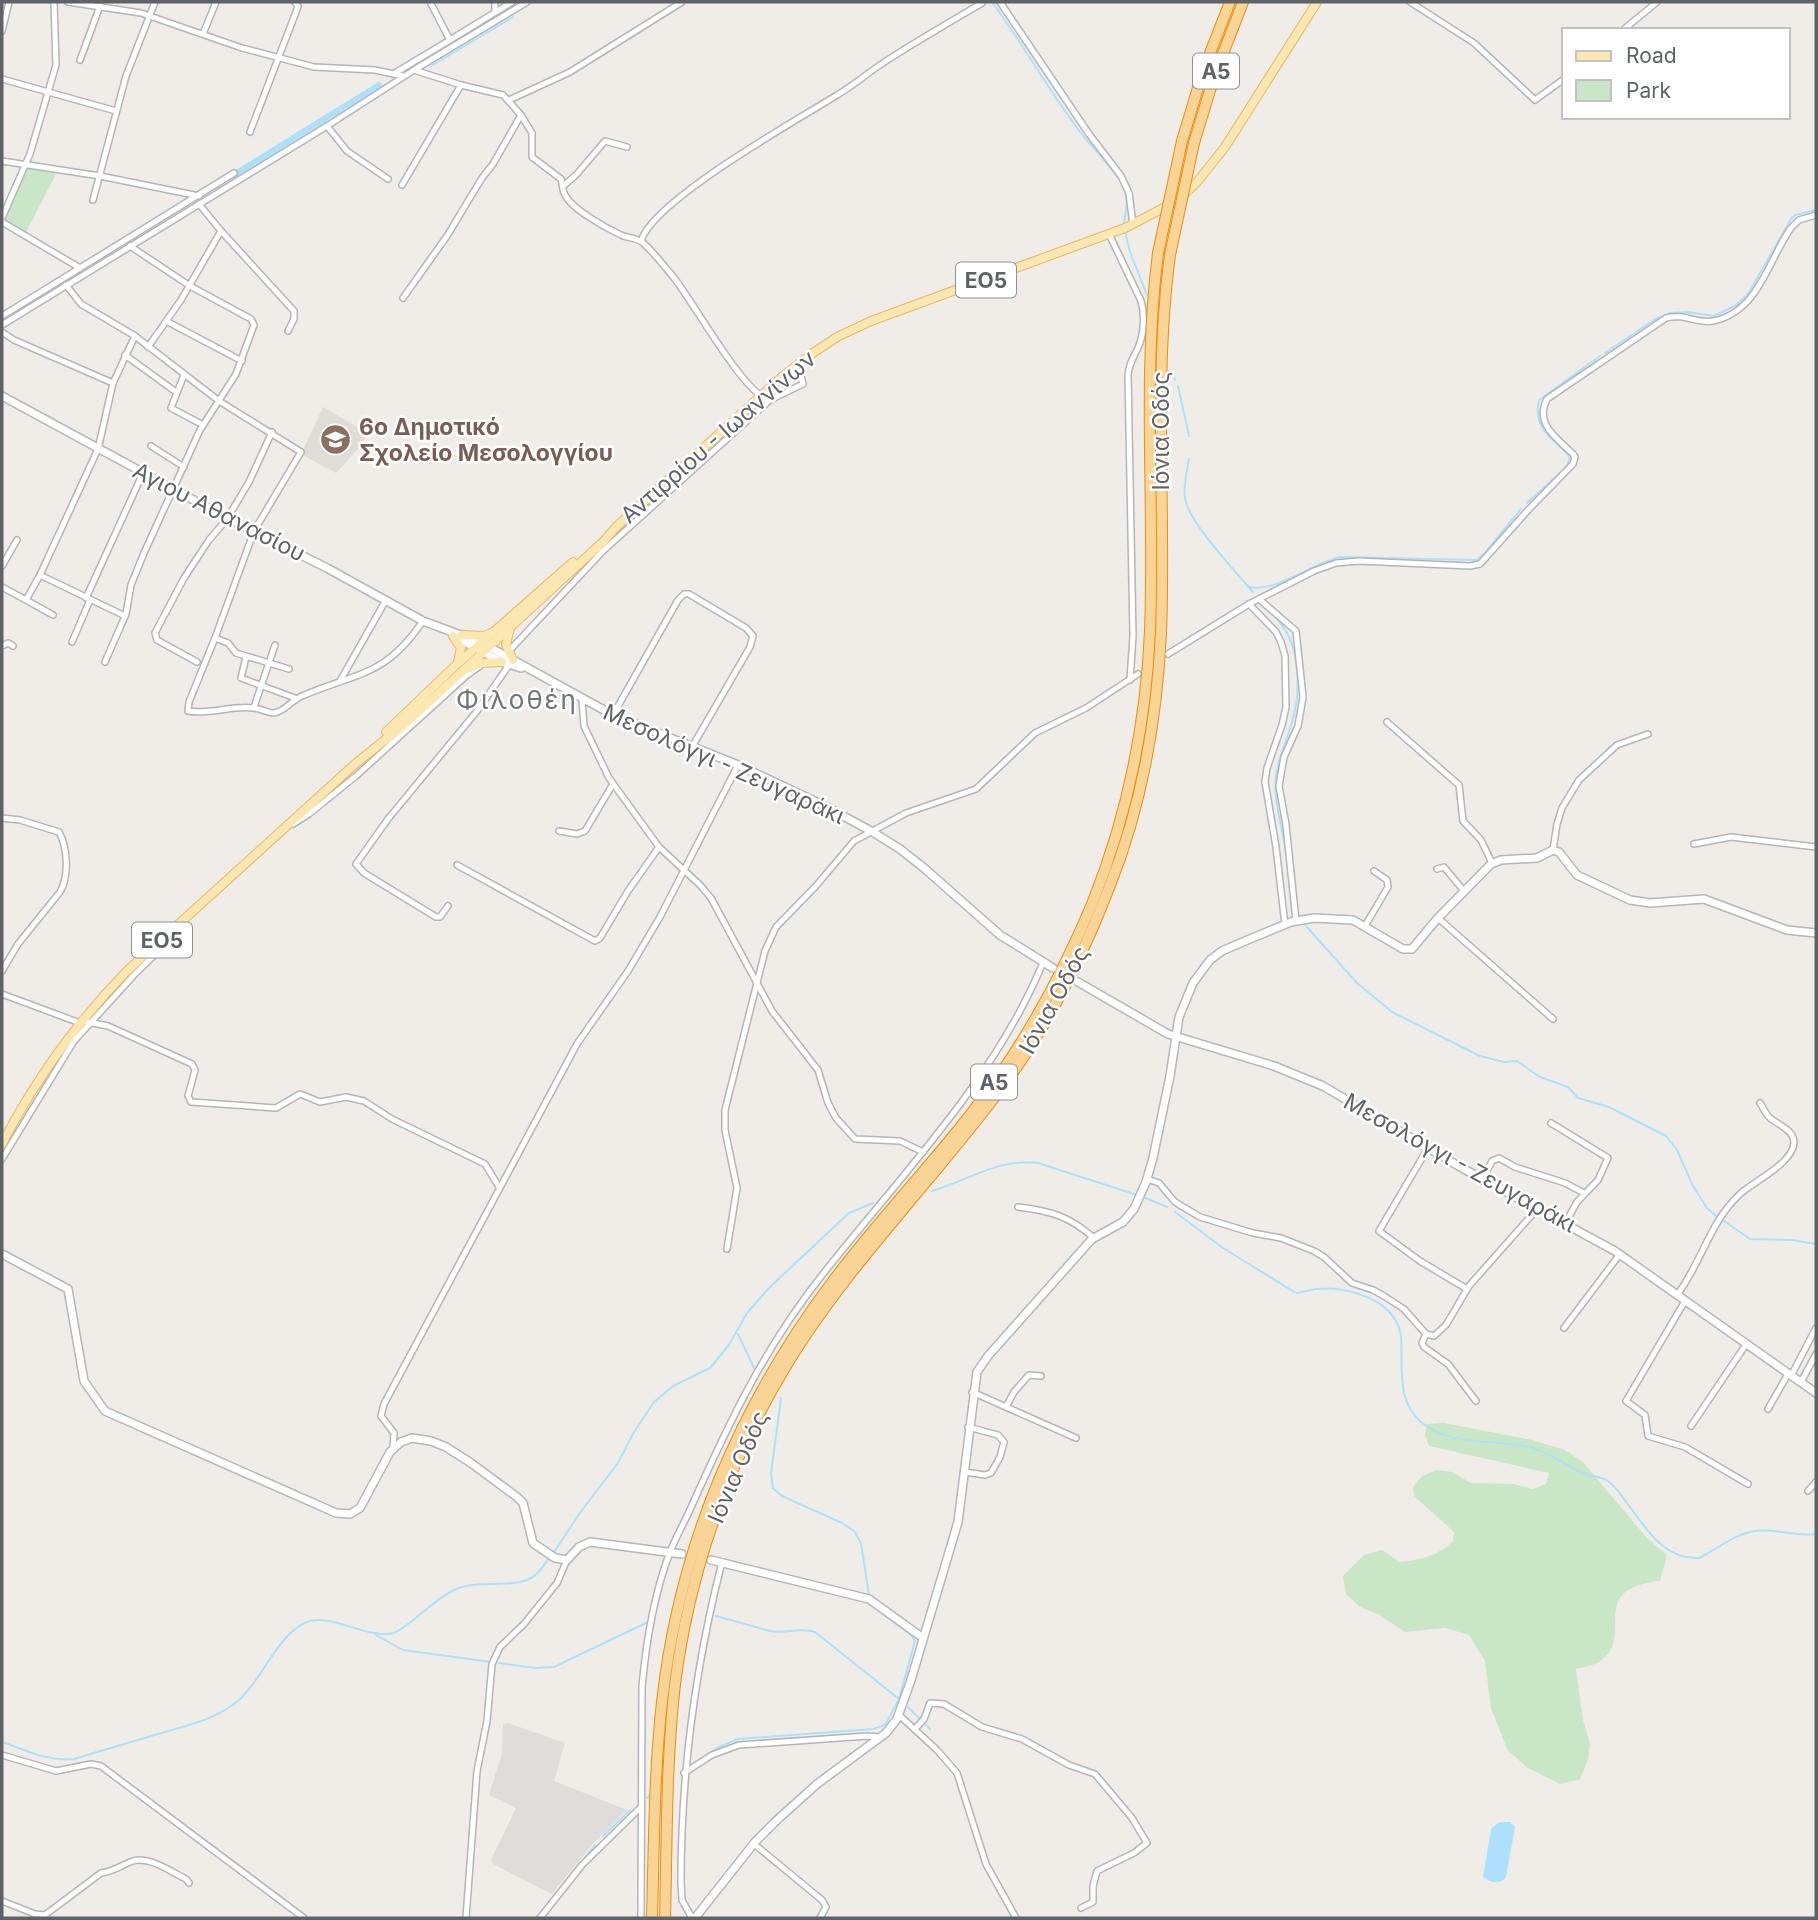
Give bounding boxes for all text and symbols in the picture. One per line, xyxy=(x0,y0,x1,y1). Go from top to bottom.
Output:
legend xyxy=(1562,28,1790,119)
text: Road xyxy=(1626,43,1677,68)
road number: Α5 xyxy=(1193,54,1239,88)
text: Park xyxy=(1626,78,1671,103)
road number: ΕΟ5 xyxy=(956,262,1016,298)
street label: Αντιρρίου - Ιωαννίνων xyxy=(615,345,821,529)
street label: Ιόνια Οδός xyxy=(1147,372,1175,491)
place label: 6ο Δημοτικό Σχολείο Μεσολογγίου xyxy=(359,413,613,467)
school or university icon: 6ο Δημοτικό Σχολείο Μεσολογγίου xyxy=(319,423,353,457)
street label: Αγιου Αθανασίου xyxy=(128,456,310,568)
district label: Φιλοθέη xyxy=(456,684,578,715)
street label: Μεσολόγγι - Ζευγαράκι xyxy=(599,698,850,830)
road number: ΕΟ5 xyxy=(132,922,192,958)
street label: Ιόνια Οδός xyxy=(1013,941,1095,1059)
road number: Α5 xyxy=(971,1064,1017,1100)
street label: Μεσολόγγι - Ζευγαράκι xyxy=(1339,1087,1582,1239)
street label: Ιόνια Οδός xyxy=(702,1407,774,1527)

